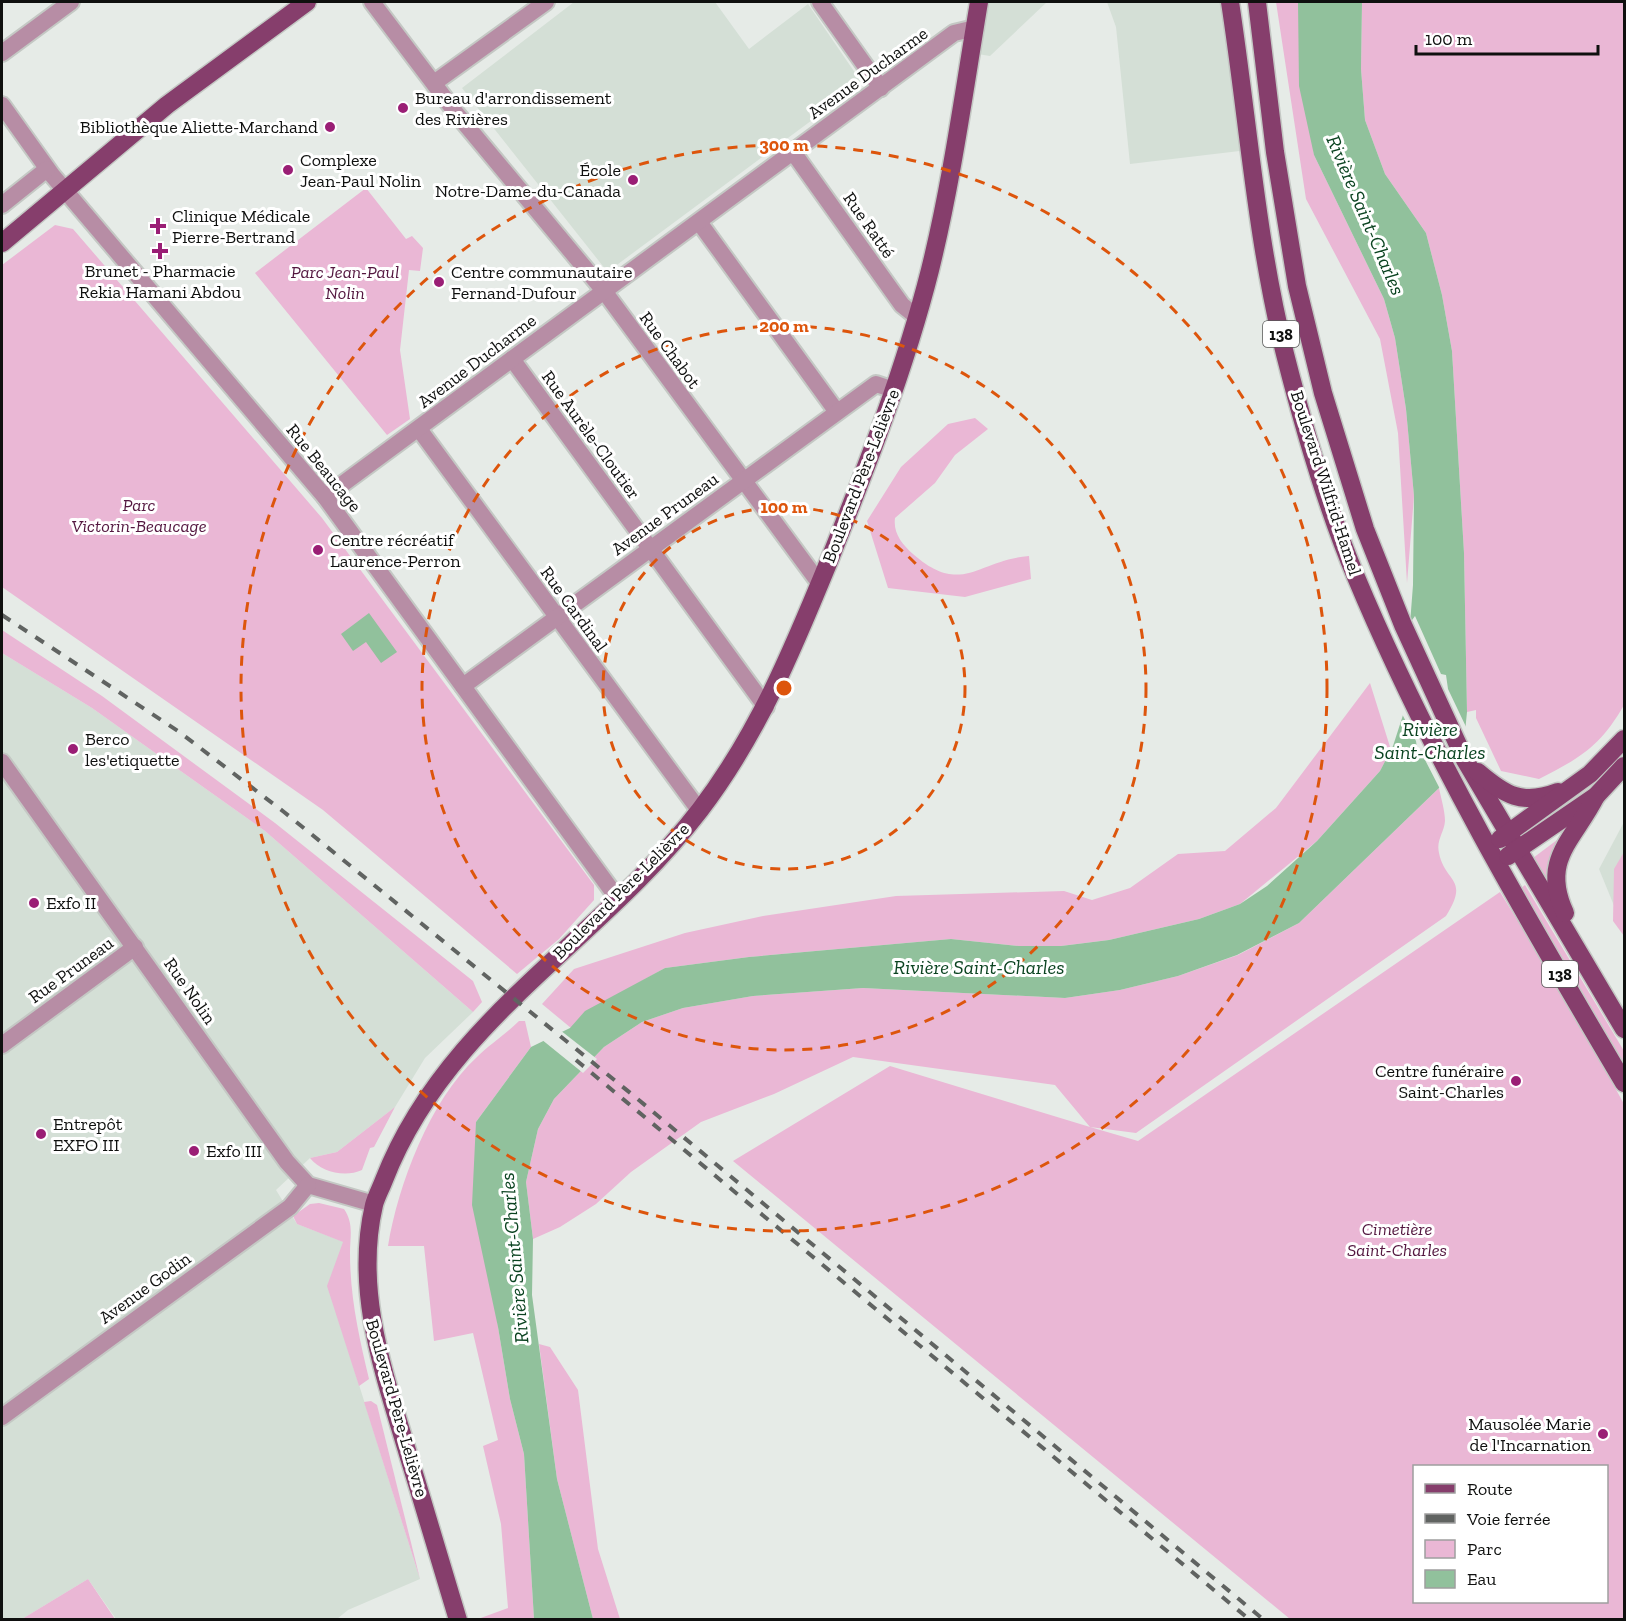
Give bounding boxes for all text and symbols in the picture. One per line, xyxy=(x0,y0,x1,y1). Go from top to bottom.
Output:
scale bar xyxy=(1416,18,1598,56)
street label: Avenue Ducharme xyxy=(804,22,932,124)
text: 100 m xyxy=(1425,28,1473,50)
place label: Bureau d'arrondissement des Rivières xyxy=(415,87,612,130)
marker: Bureau d'arrondissement des Rivières xyxy=(396,101,410,115)
place label: Bibliothèque Aliette-Marchand xyxy=(80,116,318,138)
marker: Bibliothèque Aliette-Marchand xyxy=(323,120,337,134)
water label: Rivière Saint-Charles xyxy=(1321,131,1411,299)
text: 300 m xyxy=(759,134,809,156)
place label: Complexe Jean-Paul Nolin xyxy=(300,149,422,192)
place label: École Notre-Dame-du-Canada xyxy=(435,159,621,202)
marker: Complexe Jean-Paul Nolin xyxy=(281,163,295,177)
marker: École Notre-Dame-du-Canada xyxy=(626,173,640,187)
street label: Rue Ratté xyxy=(838,188,900,262)
place label: Clinique Médicale Pierre-Bertrand xyxy=(172,205,310,248)
marker: Clinique Médicale Pierre-Bertrand xyxy=(149,217,167,235)
marker: Brunet - Pharmacie Rekia Hamani Abdou xyxy=(153,244,167,258)
place label: Brunet - Pharmacie Rekia Hamani Abdou xyxy=(79,260,241,303)
park label: Parc Jean-Paul Nolin xyxy=(291,261,399,304)
place label: Centre communautaire Fernand-Dufour xyxy=(451,261,632,304)
marker: Centre communautaire Fernand-Dufour xyxy=(432,275,446,289)
street label: Rue Chabot xyxy=(635,307,705,393)
street label: Avenue Ducharme xyxy=(413,309,541,413)
text: 200 m xyxy=(759,315,809,337)
road number: 138 xyxy=(1263,321,1299,347)
street label: Rue Aurèle-Cloutier xyxy=(537,366,645,504)
street label: Boulevard Père-Lelièvre xyxy=(818,386,904,566)
street label: Boulevard Wilfrid-Hamel xyxy=(1286,388,1366,578)
street label: Rue Beaucage xyxy=(282,419,366,517)
street label: Avenue Pruneau xyxy=(607,468,723,560)
park label: Parc Victorin-Beaucage xyxy=(71,494,207,537)
text: 100 m xyxy=(760,496,808,518)
place label: Centre récréatif Laurence-Perron xyxy=(330,529,461,572)
marker: Centre récréatif Laurence-Perron xyxy=(311,543,325,557)
street label: Rue Cardinal xyxy=(536,562,613,656)
centre of rings xyxy=(774,678,794,698)
water label: Rivière Saint-Charles xyxy=(1374,717,1486,764)
place label: Berco les'etiquette xyxy=(85,728,180,771)
marker: Berco les'etiquette xyxy=(66,742,80,756)
street label: Boulevard Père-Lelièvre xyxy=(548,818,694,964)
place label: Exfo II xyxy=(46,892,97,914)
marker: Exfo II xyxy=(27,896,41,910)
street label: Rue Pruneau xyxy=(24,932,118,1008)
street label: Rue Nolin xyxy=(159,954,221,1029)
water label: Rivière Saint-Charles xyxy=(893,955,1065,979)
road number: 138 xyxy=(1542,961,1578,987)
place label: Centre funéraire Saint-Charles xyxy=(1375,1060,1504,1103)
marker: Centre funéraire Saint-Charles xyxy=(1509,1074,1523,1088)
place label: Entrepôt EXFO III xyxy=(53,1113,123,1156)
marker: Entrepôt EXFO III xyxy=(34,1127,48,1141)
place label: Exfo III xyxy=(206,1140,262,1162)
marker: Exfo III xyxy=(187,1144,201,1158)
water label: Rivière Saint-Charles xyxy=(495,1172,533,1344)
park label: Cimetière Saint-Charles xyxy=(1347,1218,1447,1261)
street label: Avenue Godin xyxy=(95,1247,196,1329)
street label: Boulevard Père-Lelièvre xyxy=(361,1316,433,1500)
place label: Mausolée Marie de l'Incarnation xyxy=(1468,1413,1592,1456)
marker: Mausolée Marie de l'Incarnation xyxy=(1596,1427,1610,1441)
legend xyxy=(1413,1465,1608,1603)
text: Route xyxy=(1467,1478,1512,1500)
text: Voie ferrée xyxy=(1466,1508,1550,1530)
text: Parc xyxy=(1467,1538,1502,1560)
text: Eau xyxy=(1467,1568,1496,1590)

